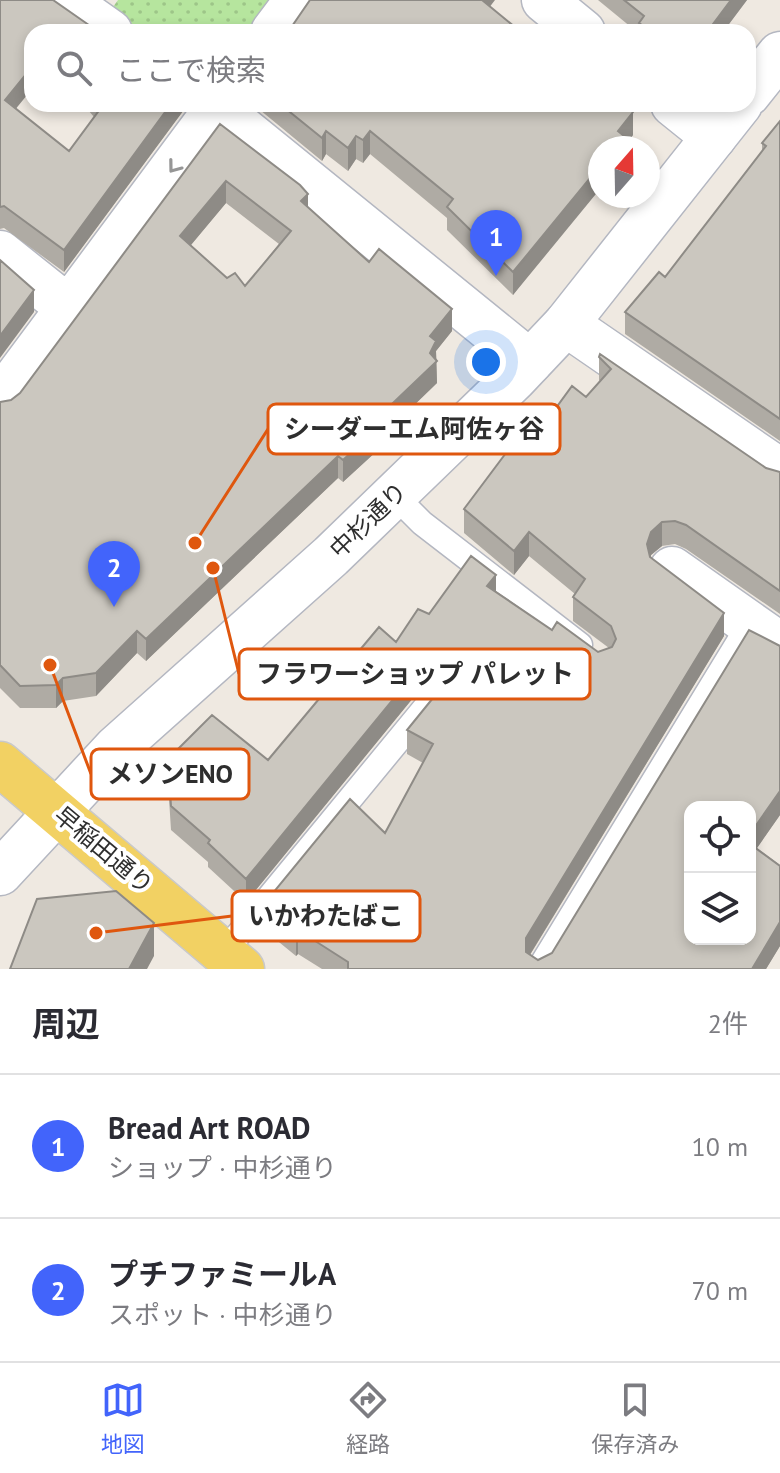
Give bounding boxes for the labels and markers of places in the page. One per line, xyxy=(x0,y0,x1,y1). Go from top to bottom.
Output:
pin: 1 xyxy=(470,210,522,276)
callout: シーダーエム阿佐ヶ谷 xyxy=(268,404,560,454)
pin: 2 xyxy=(88,541,140,607)
callout: フラワーショップ パレット xyxy=(239,649,590,699)
callout: メソンENO xyxy=(91,749,249,799)
callout: いかわたばこ xyxy=(232,891,420,941)

